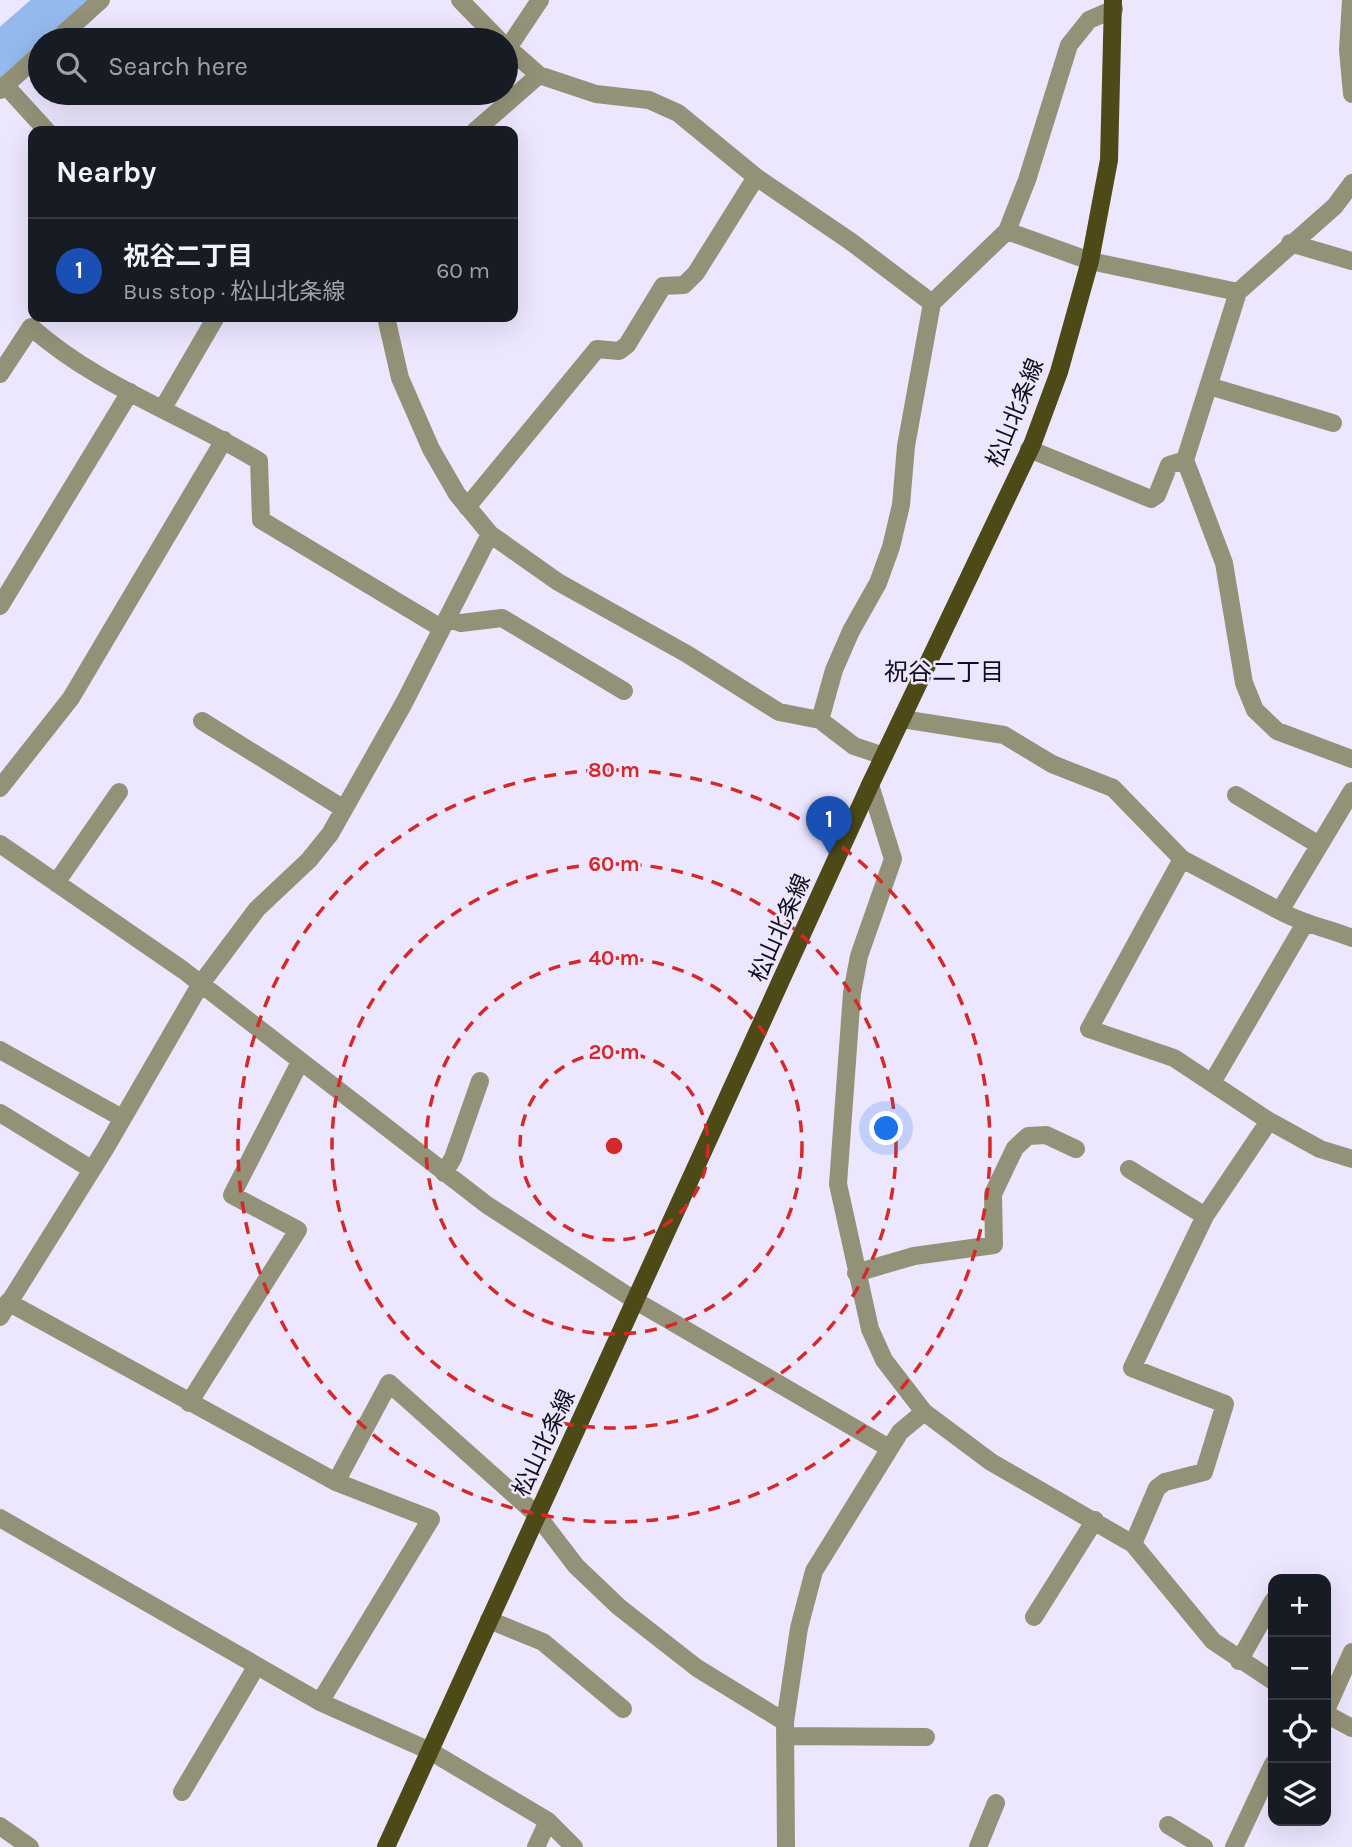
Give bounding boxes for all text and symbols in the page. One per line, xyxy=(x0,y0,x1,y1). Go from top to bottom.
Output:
search box xyxy=(28,28,518,105)
icon: search xyxy=(52,48,90,86)
text: Search here xyxy=(108,51,248,82)
text: Nearby xyxy=(56,154,156,190)
text: 祝谷二丁目 xyxy=(123,241,253,272)
text: 1 xyxy=(75,257,83,284)
text: 60 m xyxy=(436,257,490,284)
text: Bus stop · 松山北条線 xyxy=(123,278,346,305)
street label: 松山北条線 xyxy=(981,355,1049,471)
district label: 祝谷二丁目 xyxy=(884,658,1004,686)
text: 80 m xyxy=(588,758,640,782)
pin: 1 xyxy=(806,796,852,854)
text: 60 m xyxy=(588,852,640,876)
street label: 松山北条線 xyxy=(744,870,816,986)
text: 40 m xyxy=(588,946,640,970)
text: 20 m xyxy=(588,1040,640,1064)
your location xyxy=(869,1111,903,1145)
centre of rings xyxy=(602,1134,626,1158)
street label: 松山北条線 xyxy=(507,1385,581,1501)
map controls xyxy=(1268,1574,1331,1826)
button: + xyxy=(1268,1574,1331,1637)
button: − xyxy=(1268,1637,1331,1700)
button: locate xyxy=(1268,1700,1331,1763)
button: layers xyxy=(1268,1763,1331,1826)

